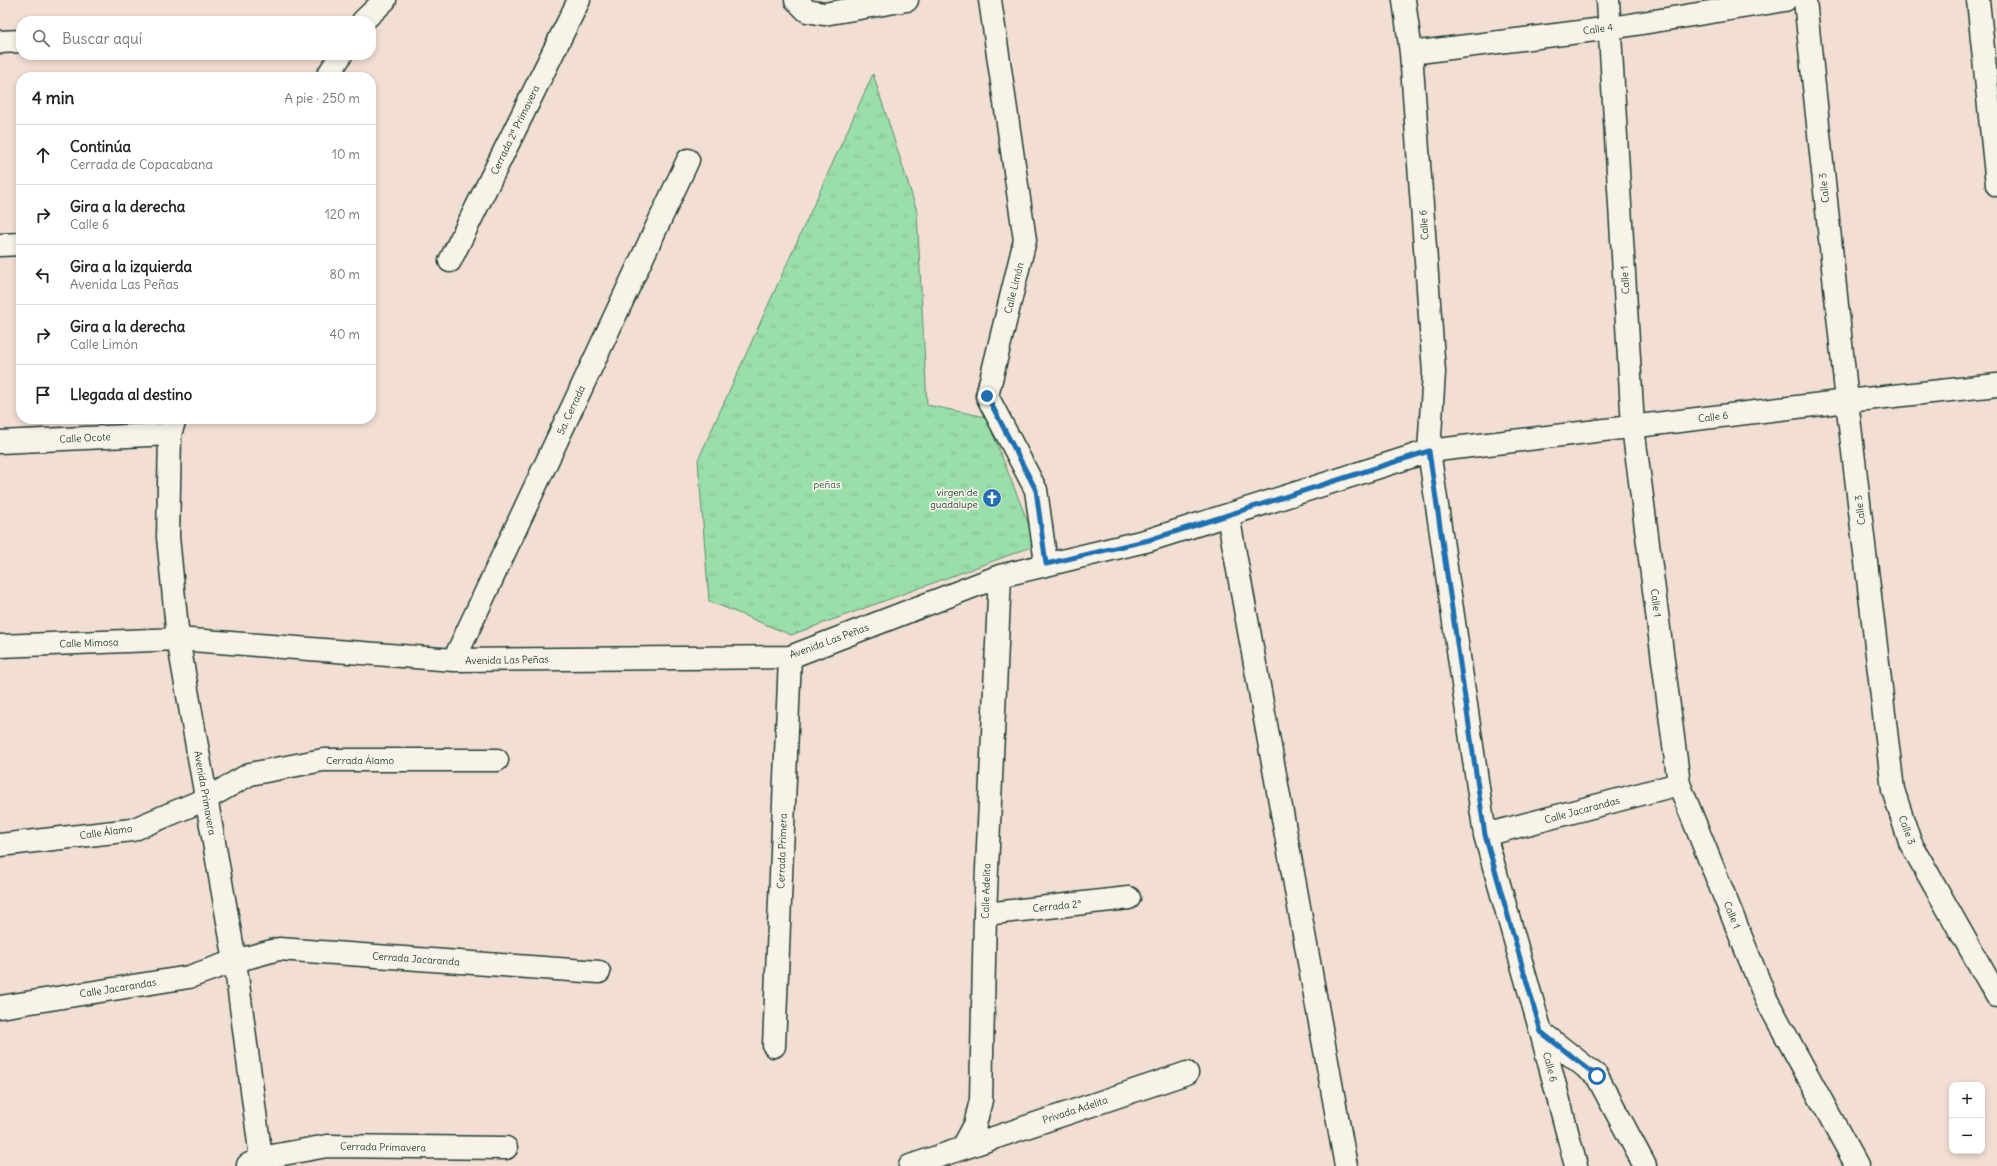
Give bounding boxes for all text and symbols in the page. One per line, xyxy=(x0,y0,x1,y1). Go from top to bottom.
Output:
search box xyxy=(16,16,376,60)
street label: Calle 4 xyxy=(1582,20,1614,38)
icon: search xyxy=(30,27,52,49)
text: Buscar aquí xyxy=(62,29,142,48)
street label: Cerrada 2ª Primavera xyxy=(488,83,542,177)
text: 4 min xyxy=(32,87,74,109)
text: A pie · 250 m xyxy=(285,90,360,107)
text: Continúa xyxy=(70,137,131,156)
icon: ahead xyxy=(32,144,54,166)
text: 10 m xyxy=(332,146,360,163)
text: Cerrada de Copacabana xyxy=(70,156,213,173)
street label: Calle 3 xyxy=(1816,172,1832,204)
text: Gira a la derecha xyxy=(70,197,185,216)
icon: right xyxy=(32,204,54,226)
text: 120 m xyxy=(325,206,360,223)
street label: Calle 6 xyxy=(1416,209,1432,241)
text: Calle 6 xyxy=(70,216,109,233)
text: Gira a la izquierda xyxy=(70,257,192,276)
street label: Calle Limón xyxy=(1001,261,1027,315)
icon: left xyxy=(32,264,54,286)
street label: Calle 1 xyxy=(1618,265,1632,295)
text: 80 m xyxy=(329,266,360,283)
text: Avenida Las Peñas xyxy=(70,276,179,293)
text: Gira a la derecha xyxy=(70,317,185,336)
icon: right xyxy=(32,324,54,346)
text: 40 m xyxy=(329,326,360,343)
text: Calle Limón xyxy=(70,336,138,353)
street label: 5a. Cerrada xyxy=(554,383,588,437)
icon: arrive xyxy=(32,384,54,406)
text: Llegada al destino xyxy=(70,385,192,404)
route end xyxy=(978,387,996,405)
street label: Calle 6 xyxy=(1697,409,1729,425)
street label: Calle Ocote xyxy=(59,430,111,446)
park label: peñas xyxy=(813,478,841,491)
place label: virgen de guadalupe xyxy=(930,486,978,511)
church icon: virgen de guadalupe xyxy=(981,487,1003,509)
street label: Calle 3 xyxy=(1852,494,1868,526)
street label: Calle 1 xyxy=(1648,588,1664,618)
street label: Avenida Las Peñas xyxy=(787,620,871,661)
street label: Calle Mimosa xyxy=(59,635,119,651)
street label: Avenida Las Peñas xyxy=(465,653,549,667)
street label: Avenida Primavera xyxy=(191,750,219,836)
street label: Cerrada Álamo xyxy=(326,754,394,767)
street label: Calle Jacarandas xyxy=(1543,794,1622,826)
street label: Cerrada Primera xyxy=(774,813,790,889)
street label: Calle 3 xyxy=(1896,814,1918,847)
street label: Calle Álamo xyxy=(79,822,134,842)
street label: Calle Adelita xyxy=(979,863,993,919)
street label: Cerrada 2ª xyxy=(1032,897,1082,915)
street label: Calle 1 xyxy=(1721,899,1743,931)
street label: Cerrada Jacaranda xyxy=(372,949,461,969)
street label: Calle Jacarandas xyxy=(79,975,158,1000)
street label: Calle 6 xyxy=(1540,1051,1560,1084)
route start xyxy=(1588,1067,1606,1085)
map controls xyxy=(1949,1082,1985,1154)
button: + xyxy=(1949,1082,1985,1118)
street label: Privada Adelita xyxy=(1041,1093,1110,1127)
button: − xyxy=(1949,1118,1985,1154)
street label: Cerrada Primavera xyxy=(340,1140,426,1154)

